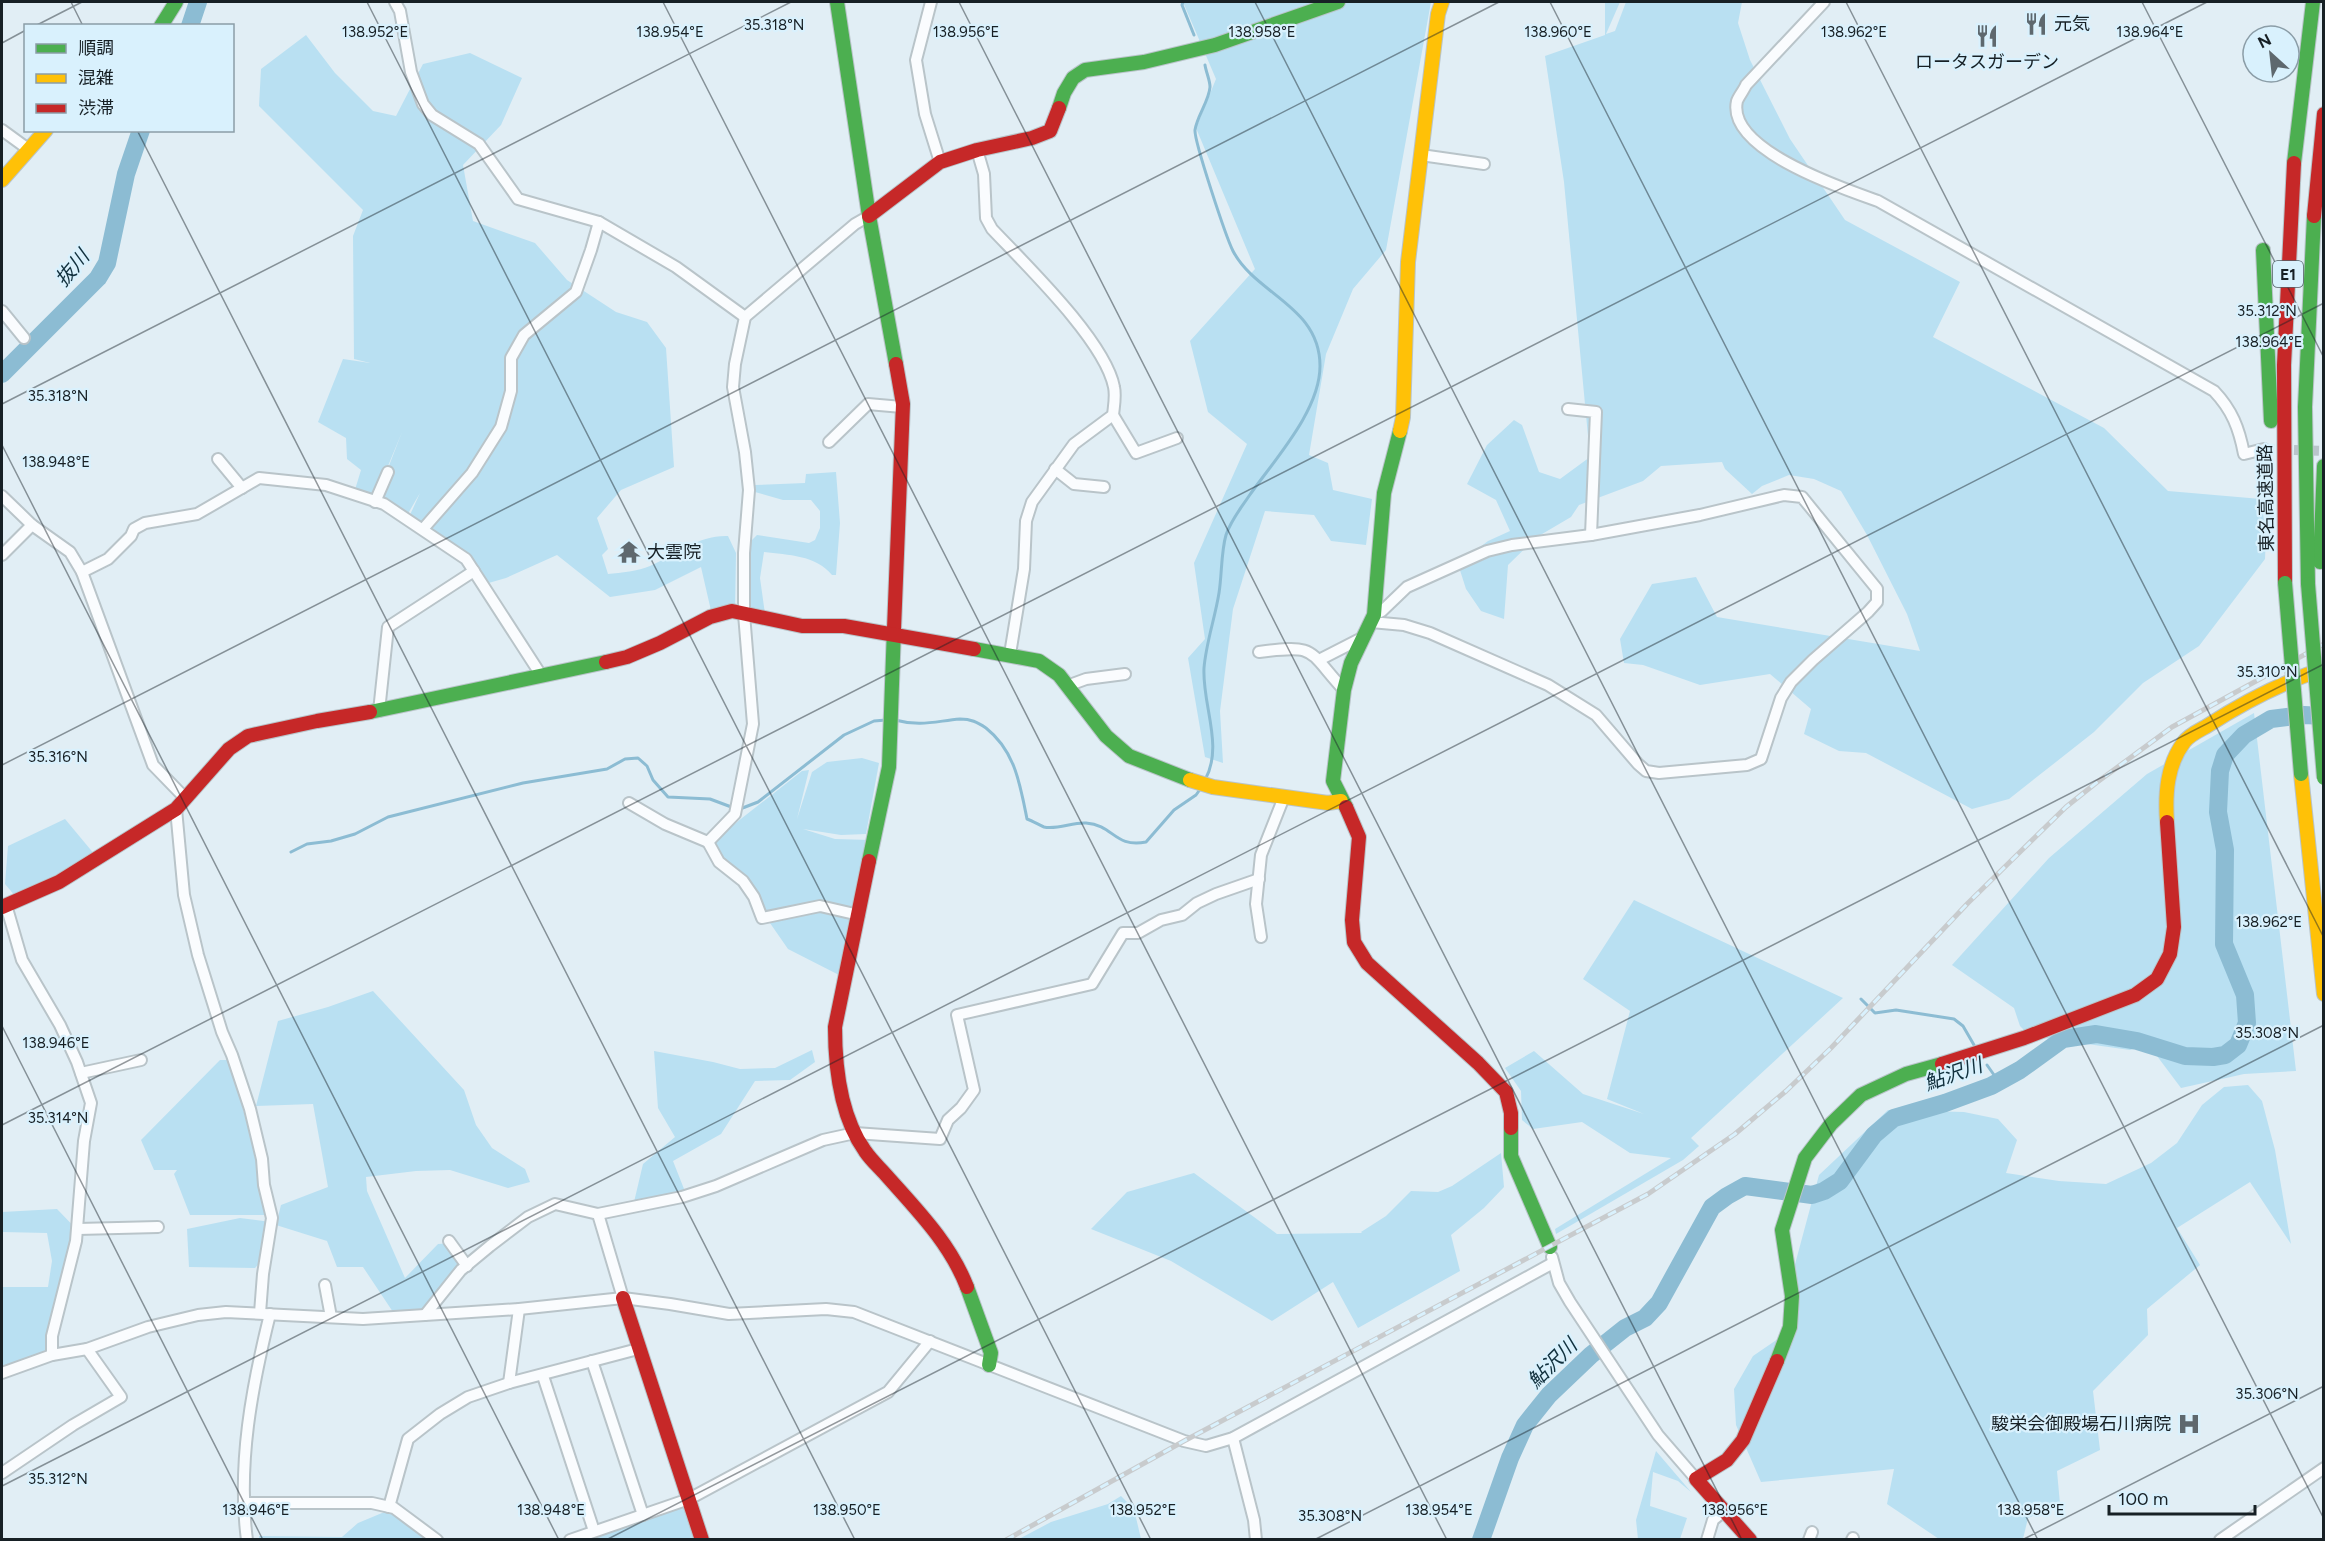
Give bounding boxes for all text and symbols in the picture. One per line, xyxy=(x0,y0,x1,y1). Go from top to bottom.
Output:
restaurant icon: 元気 xyxy=(2023,11,2049,37)
place label: 元気 xyxy=(2054,13,2090,35)
text: 35.318°N xyxy=(744,16,804,34)
text: 138.952°E xyxy=(342,23,408,41)
text: 138.954°E xyxy=(636,23,704,41)
text: 138.956°E xyxy=(933,23,999,41)
text: 138.958°E xyxy=(1228,23,1296,41)
text: 138.960°E xyxy=(1524,23,1592,41)
text: 138.962°E xyxy=(1821,23,1887,41)
restaurant icon: ロータスガーデン xyxy=(1974,23,2000,49)
text: 138.964°E xyxy=(2116,23,2184,41)
legend xyxy=(24,24,234,132)
north arrow xyxy=(2241,24,2301,84)
text: N xyxy=(2255,30,2274,52)
text: 順調 xyxy=(78,37,114,59)
place label: ロータスガーデン xyxy=(1915,51,2059,73)
text: 混雑 xyxy=(78,67,114,89)
text: 渋滞 xyxy=(78,97,114,119)
water label: 抜川 xyxy=(50,243,95,291)
road number: E1 xyxy=(2273,261,2303,287)
text: 35.312°N xyxy=(2237,302,2297,320)
text: 138.964°E xyxy=(2235,333,2303,351)
text: 35.318°N xyxy=(28,387,88,405)
street label: 東名高速道路 xyxy=(2254,444,2278,552)
text: 138.948°E xyxy=(22,453,90,471)
temple icon: 大雲院 xyxy=(616,539,642,565)
place label: 大雲院 xyxy=(647,541,701,563)
text: 35.310°N xyxy=(2236,663,2298,681)
text: 35.316°N xyxy=(28,748,88,766)
text: 138.962°E xyxy=(2236,913,2302,931)
text: 35.308°N xyxy=(2235,1024,2299,1042)
text: 138.946°E xyxy=(22,1034,90,1052)
water label: 鮎沢川 xyxy=(1921,1052,1987,1095)
text: 35.314°N xyxy=(28,1109,88,1127)
water label: 鮎沢川 xyxy=(1522,1332,1583,1393)
text: 35.306°N xyxy=(2235,1385,2299,1403)
hospital icon: 駿栄会御殿場石川病院 xyxy=(2176,1411,2202,1437)
place label: 駿栄会御殿場石川病院 xyxy=(1991,1413,2171,1435)
text: 35.312°N xyxy=(28,1470,88,1488)
scale bar xyxy=(2109,1478,2254,1516)
text: 100 m xyxy=(2118,1488,2168,1510)
text: 138.946°E xyxy=(222,1501,290,1519)
text: 138.948°E xyxy=(517,1501,585,1519)
text: 138.950°E xyxy=(813,1501,881,1519)
text: 138.952°E xyxy=(1110,1501,1176,1519)
text: 138.954°E xyxy=(1405,1501,1473,1519)
text: 138.956°E xyxy=(1702,1501,1768,1519)
text: 138.958°E xyxy=(1997,1501,2065,1519)
text: 35.308°N xyxy=(1298,1507,1362,1525)

